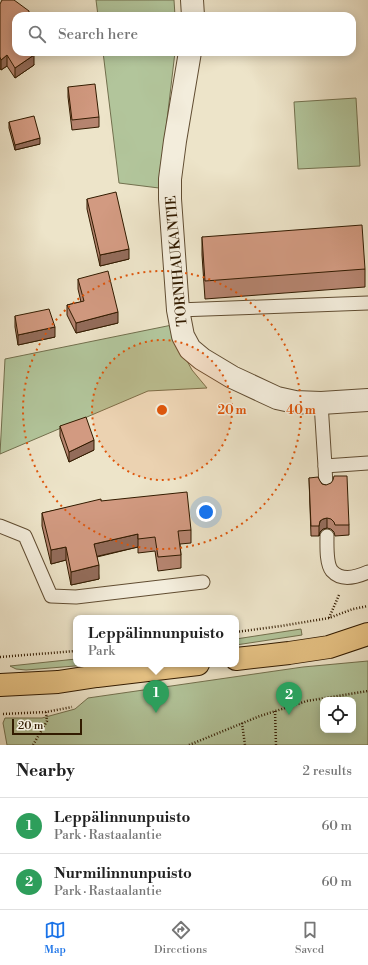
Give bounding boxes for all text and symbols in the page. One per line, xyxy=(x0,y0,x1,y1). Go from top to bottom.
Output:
search box xyxy=(12,12,356,56)
icon: search xyxy=(26,23,48,45)
text: Search here xyxy=(58,25,138,44)
street label: TORNIHAUKANTIE xyxy=(162,195,192,327)
centre of rings xyxy=(155,403,169,417)
text: 20 m xyxy=(217,403,247,418)
text: 40 m xyxy=(286,403,316,418)
your location xyxy=(196,502,216,522)
popup xyxy=(73,615,239,667)
text: Leppälinnunpuisto xyxy=(88,624,224,643)
text: Park xyxy=(88,643,115,659)
pin: 1 xyxy=(143,680,169,713)
pin: 2 xyxy=(276,682,302,715)
map controls xyxy=(320,697,356,733)
button: locate xyxy=(320,697,356,733)
scale bar xyxy=(12,717,82,736)
text: 20 m xyxy=(18,719,43,733)
text: Nearby xyxy=(16,760,75,782)
text: 2 results xyxy=(303,763,352,779)
text: Leppälinnunpuisto xyxy=(54,808,190,827)
text: 1 xyxy=(26,818,32,834)
text: 60 m xyxy=(321,818,352,834)
text: Park · Rastaalantie xyxy=(54,827,162,843)
text: Nurmilinnunpuisto xyxy=(54,864,192,883)
text: 2 xyxy=(25,874,33,890)
text: 60 m xyxy=(321,874,352,890)
text: Park · Rastaalantie xyxy=(54,883,162,899)
tab: Map xyxy=(44,919,66,957)
tab: Directions xyxy=(154,919,207,957)
tab: Saved xyxy=(295,919,324,957)

